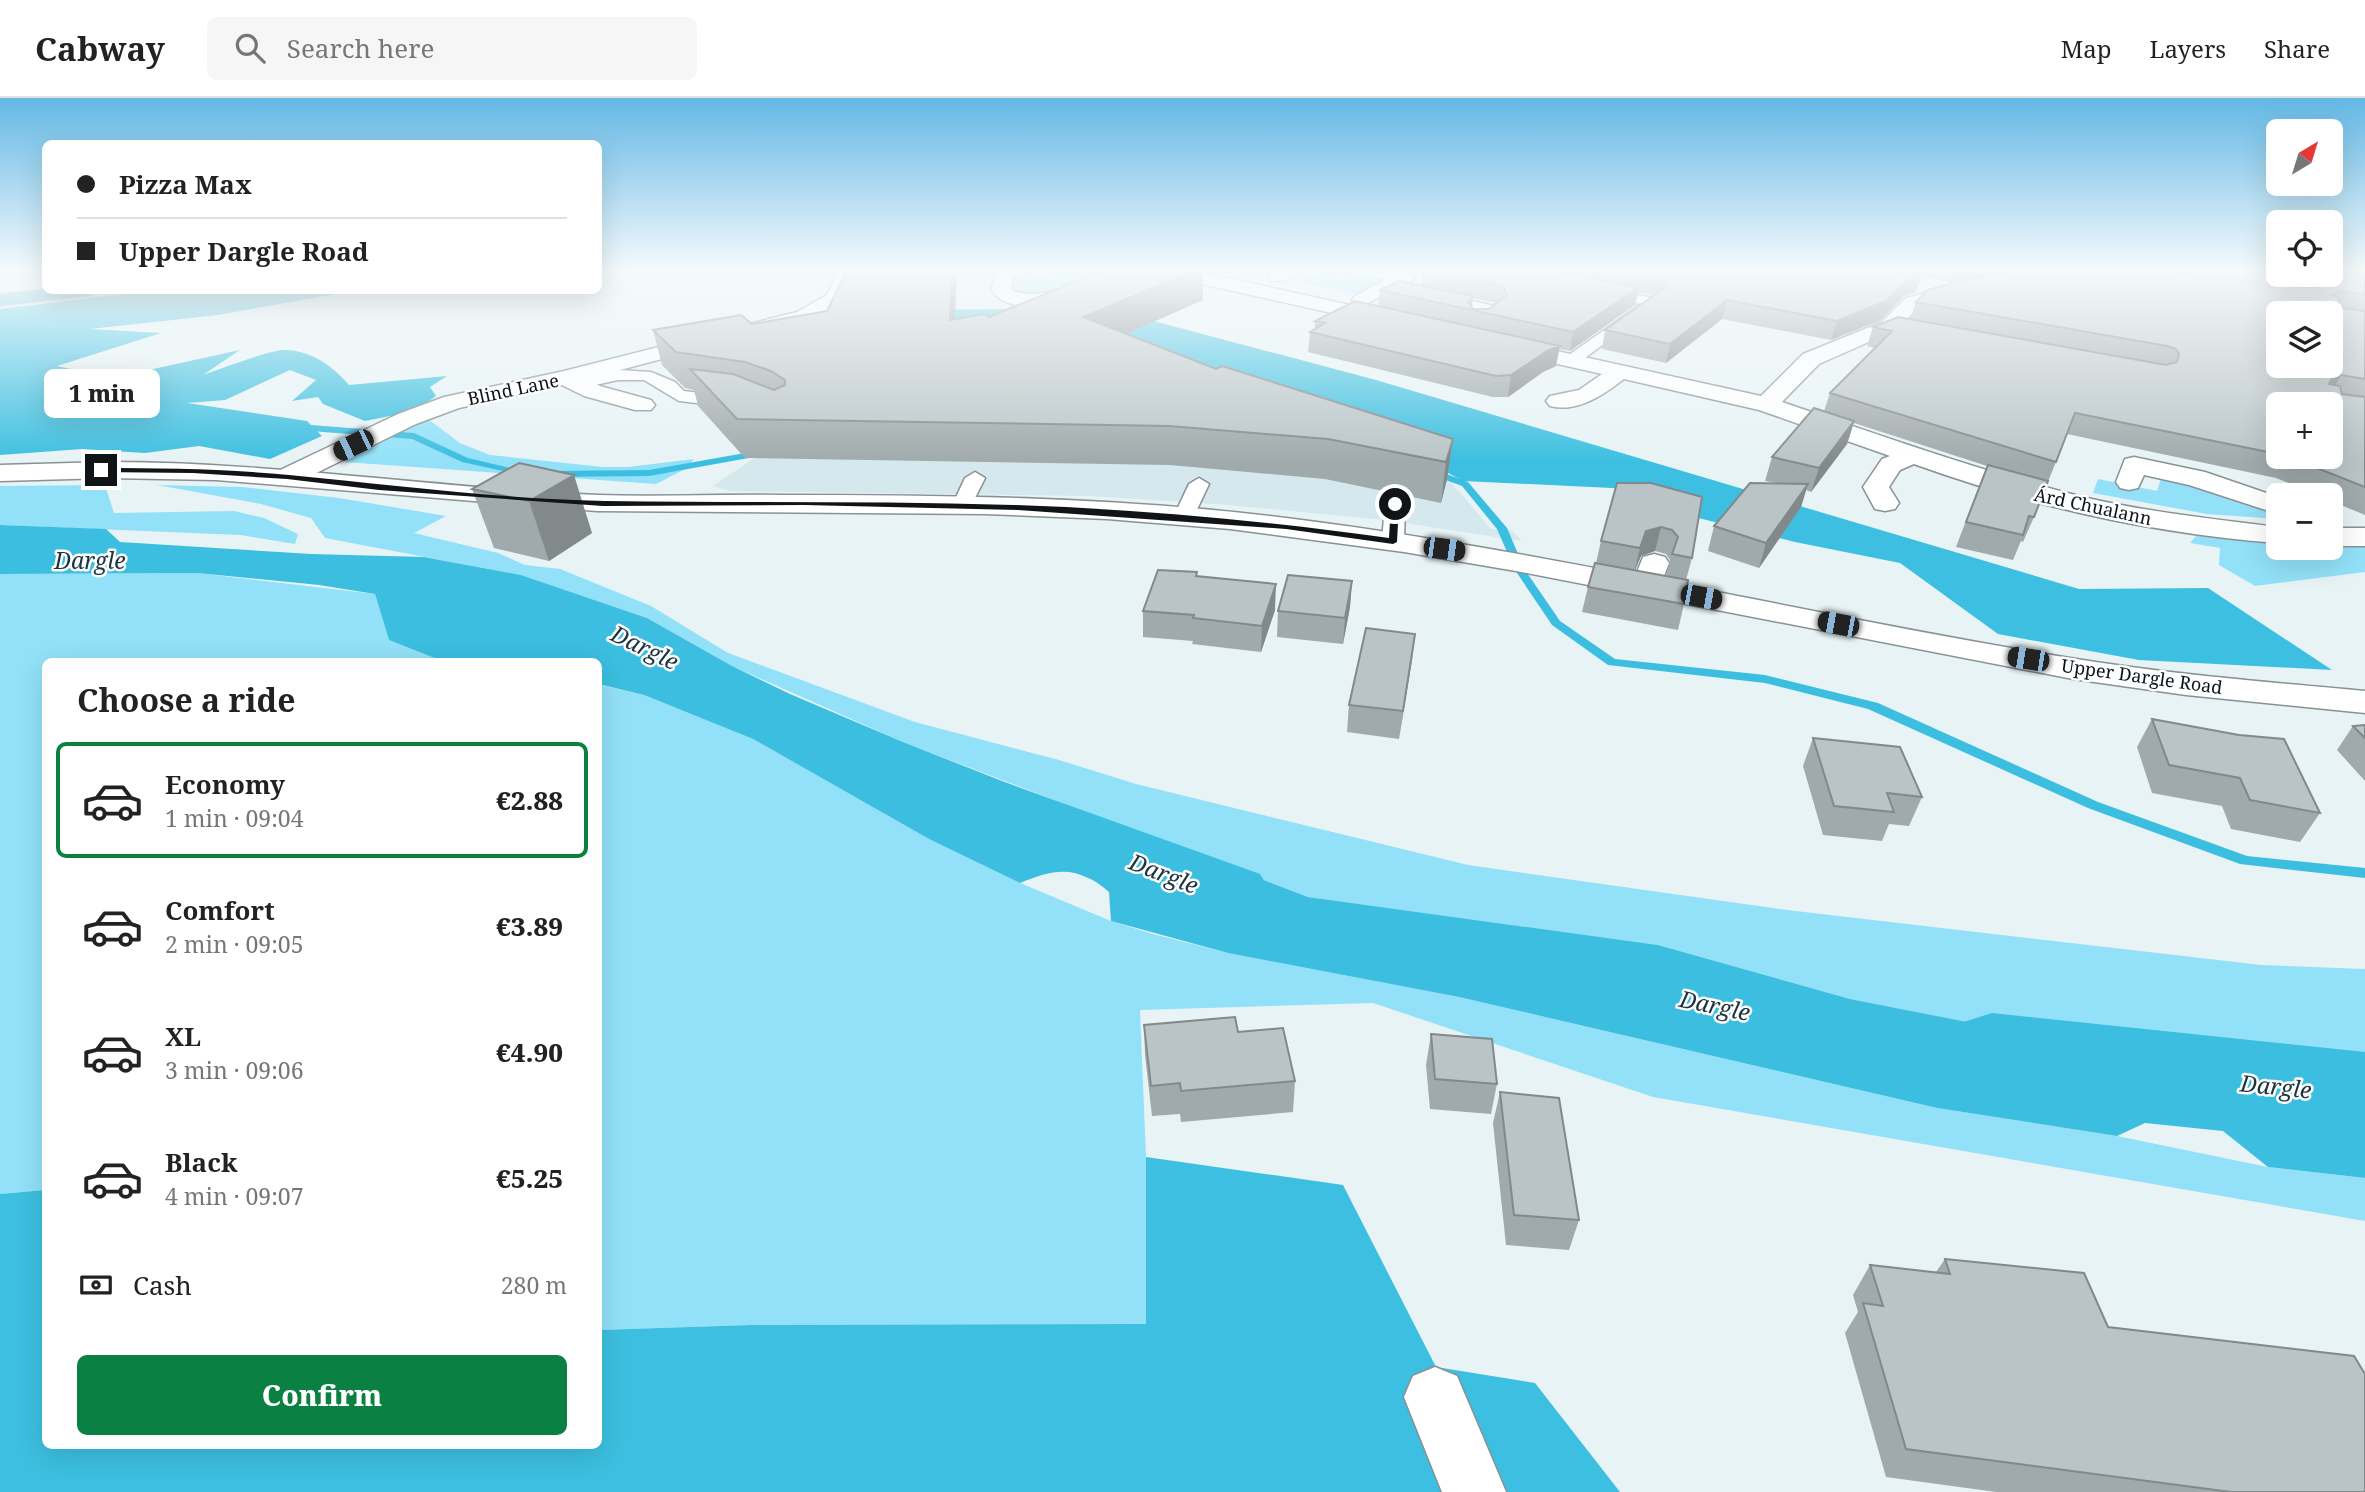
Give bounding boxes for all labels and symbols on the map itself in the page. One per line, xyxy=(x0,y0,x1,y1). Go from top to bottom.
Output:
north arrow xyxy=(2266,119,2343,196)
callout: 1 min xyxy=(43,368,159,418)
street label: Blind Lane xyxy=(465,368,561,410)
car xyxy=(330,426,377,464)
route end xyxy=(85,454,117,486)
street label: Árd Chualann xyxy=(2032,482,2155,530)
route start xyxy=(1379,488,1411,520)
car xyxy=(1422,536,1467,562)
water label: Dargle xyxy=(53,544,126,576)
car xyxy=(1679,583,1724,611)
car xyxy=(1816,610,1861,638)
water label: Dargle xyxy=(605,617,684,677)
car xyxy=(2006,645,2051,673)
street label: Upper Dargle Road xyxy=(2060,653,2224,699)
water label: Dargle xyxy=(1124,845,1203,901)
water label: Dargle xyxy=(1676,982,1753,1028)
water label: Dargle xyxy=(2238,1066,2313,1106)

